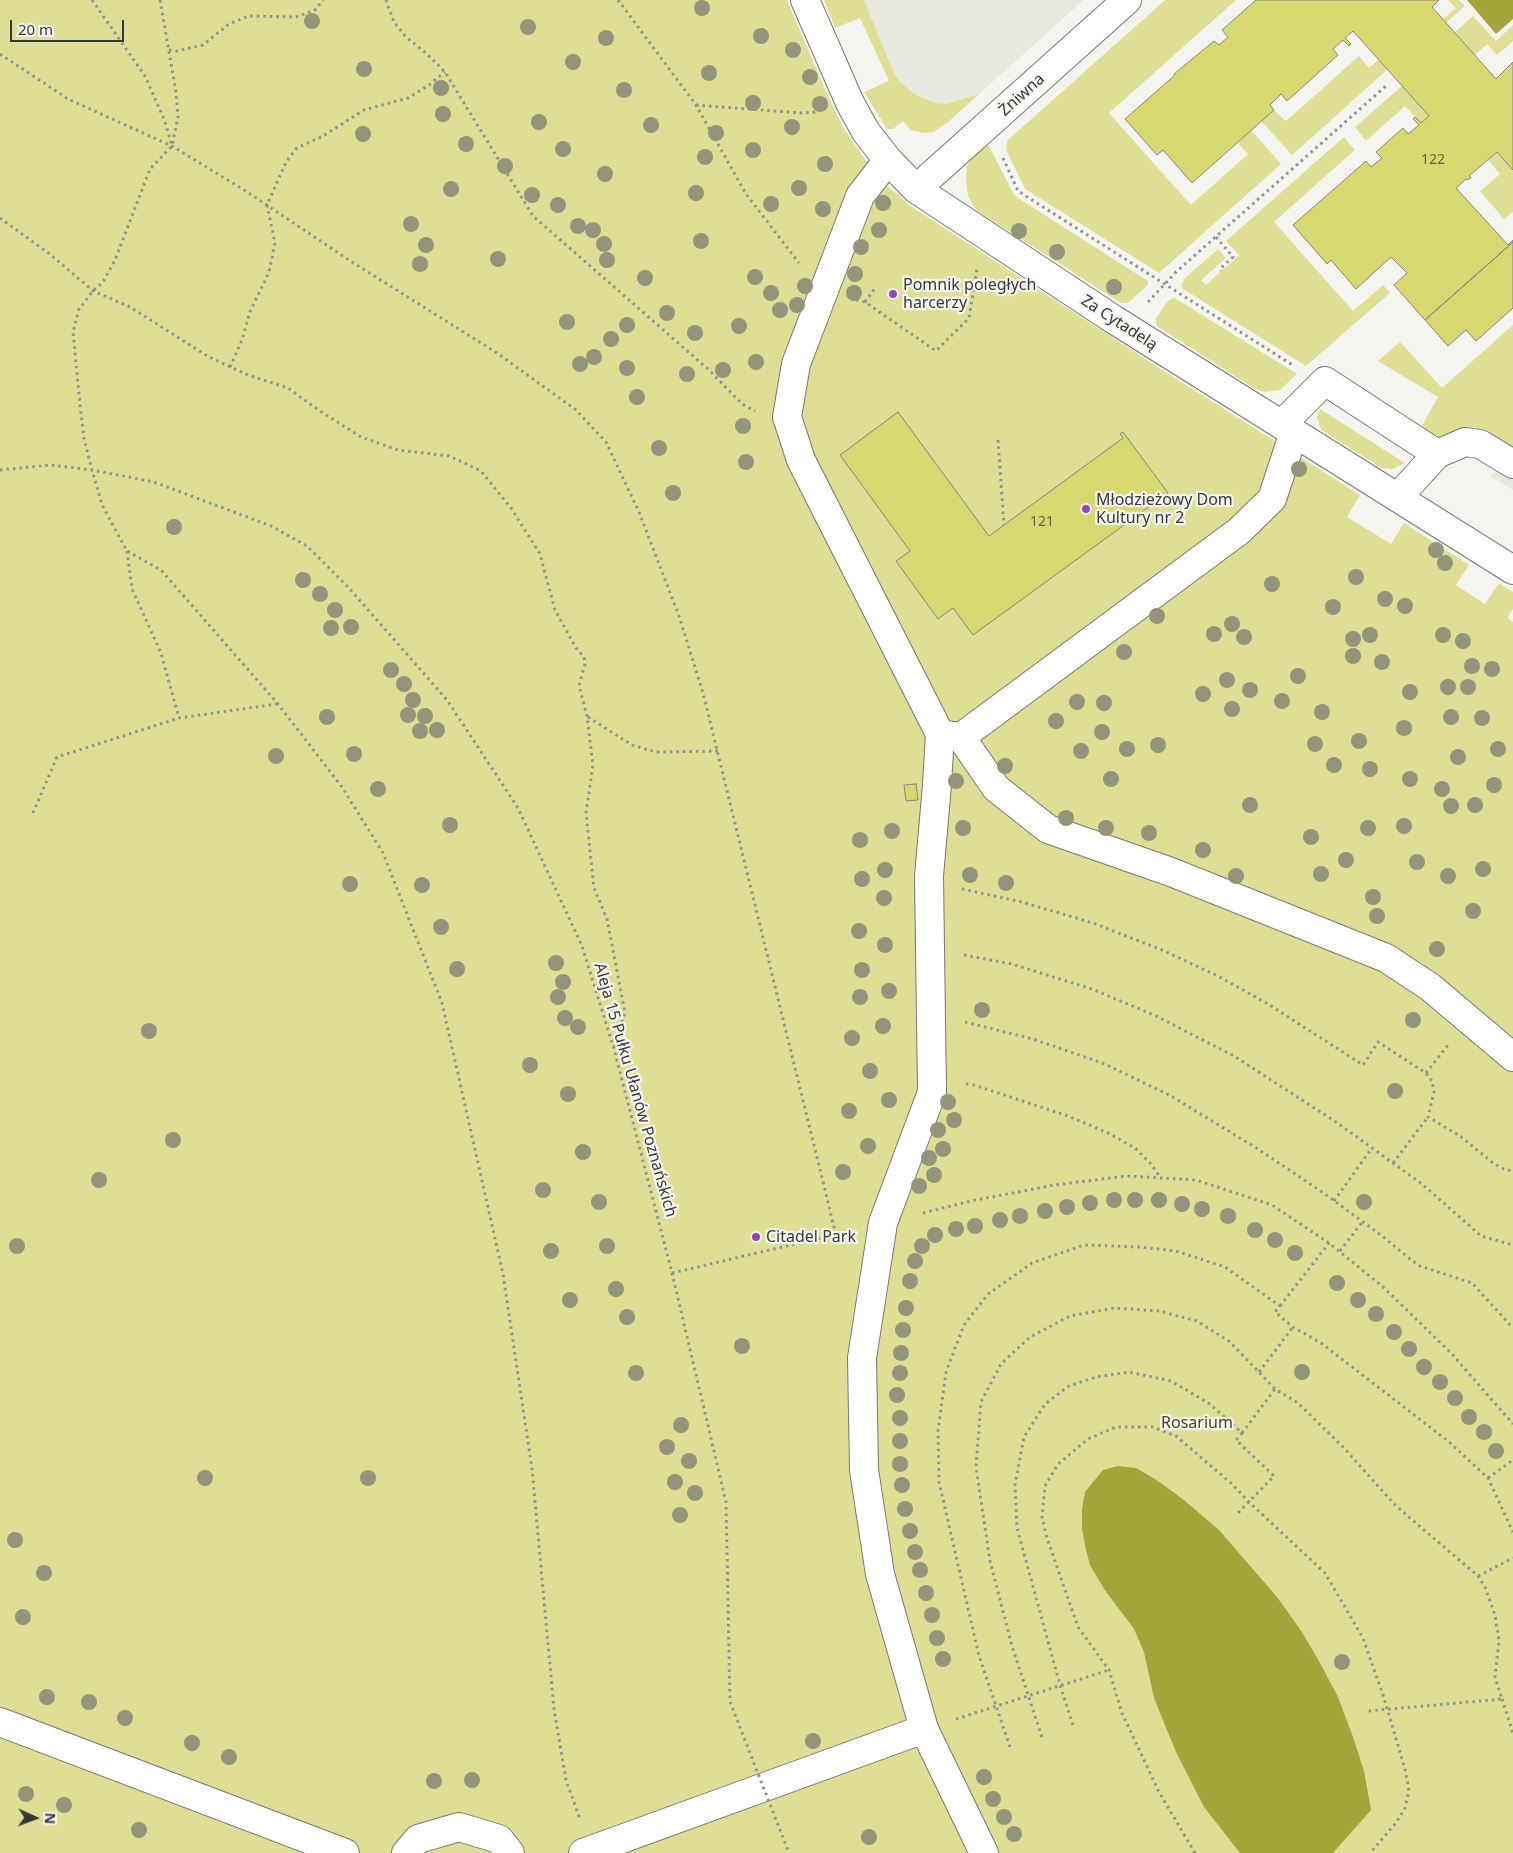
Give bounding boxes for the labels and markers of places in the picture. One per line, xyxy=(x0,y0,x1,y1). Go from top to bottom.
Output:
place label: Pomnik poległych harcerzy xyxy=(903,275,1036,313)
marker: Pomnik poległych harcerzy xyxy=(887,288,899,300)
place label: Młodzieżowy Dom Kultury nr 2 xyxy=(1096,490,1233,528)
marker: Młodzieżowy Dom Kultury nr 2 xyxy=(1080,503,1092,515)
place label: Citadel Park xyxy=(766,1227,856,1247)
marker: Citadel Park xyxy=(750,1231,762,1243)

